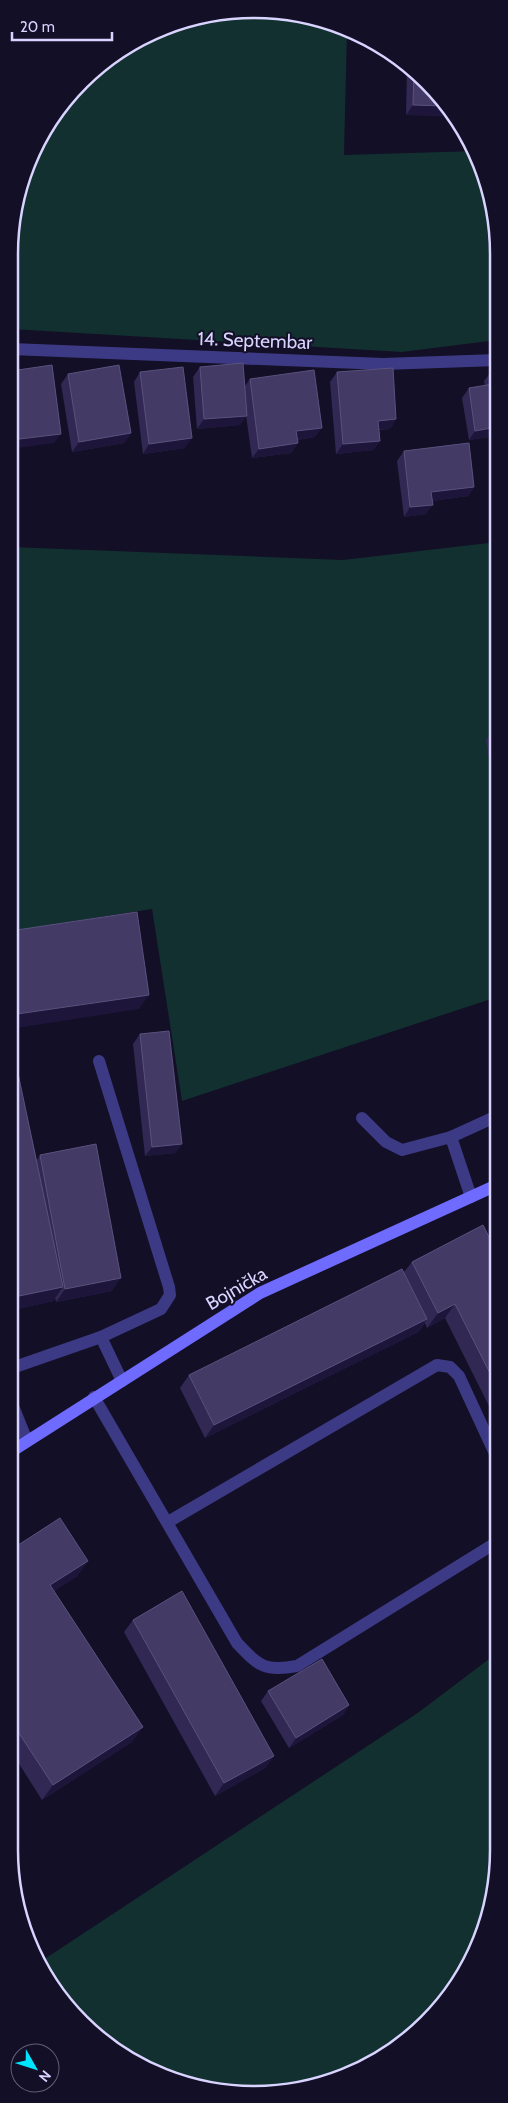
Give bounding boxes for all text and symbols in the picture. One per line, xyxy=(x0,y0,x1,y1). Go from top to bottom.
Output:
scale bar xyxy=(12,10,112,42)
text: 20 m xyxy=(20,18,55,36)
street label: 14. Septembar xyxy=(197,327,313,354)
street label: Bojnička xyxy=(202,1262,271,1315)
north arrow xyxy=(10,2043,60,2093)
text: N xyxy=(35,2067,55,2086)

